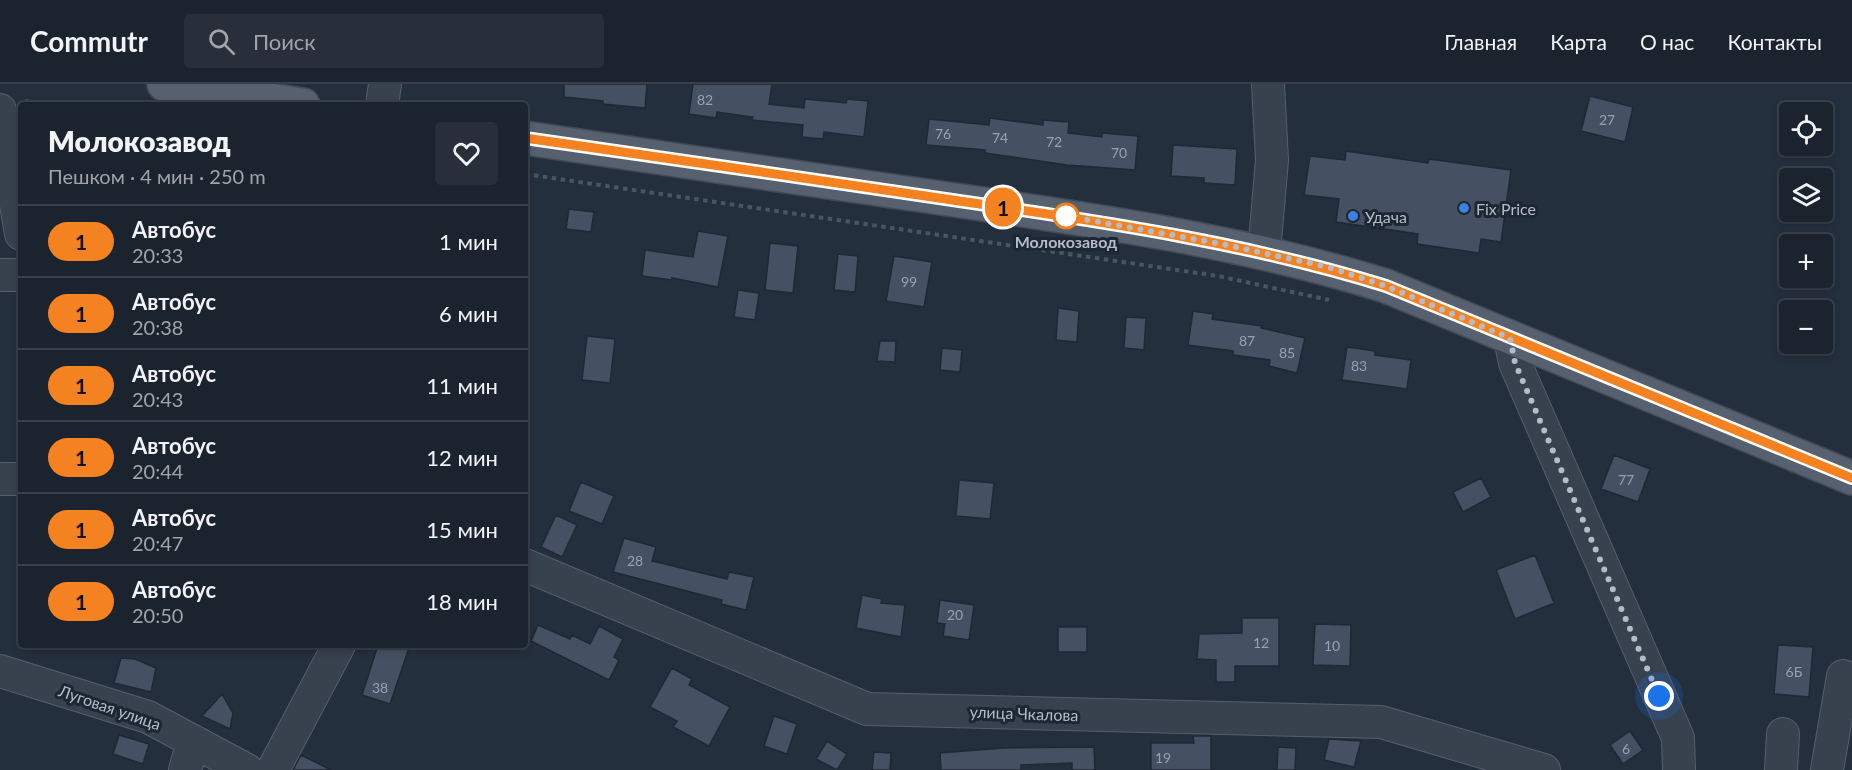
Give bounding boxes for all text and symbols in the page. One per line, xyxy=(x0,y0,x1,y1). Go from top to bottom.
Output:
search box xyxy=(184,14,604,68)
text: Commutr xyxy=(30,24,148,58)
icon: search xyxy=(205,25,238,58)
text: Поиск xyxy=(253,28,316,55)
text: Главная xyxy=(1444,29,1517,54)
text: Карта xyxy=(1550,29,1607,54)
text: О нас xyxy=(1640,29,1694,54)
text: Контакты xyxy=(1727,29,1822,54)
house number: 82 xyxy=(697,91,713,108)
map controls xyxy=(1779,102,1833,354)
button: locate xyxy=(1779,102,1833,156)
house number: 27 xyxy=(1599,111,1615,128)
button: heart xyxy=(435,122,498,185)
text: Молокозавод xyxy=(48,124,231,158)
house number: 76 xyxy=(935,125,951,142)
house number: 74 xyxy=(992,129,1008,146)
house number: 72 xyxy=(1046,133,1062,150)
house number: 70 xyxy=(1111,144,1127,161)
text: Пешком · 4 мин · 250 m xyxy=(48,164,266,188)
button: layers xyxy=(1779,168,1833,222)
line badge: 1 xyxy=(984,188,1022,226)
text: 1 xyxy=(997,195,1009,220)
place label: Fix Price xyxy=(1476,199,1536,218)
marker: Fix Price xyxy=(1457,201,1471,215)
marker: Молокозавод xyxy=(1053,203,1079,229)
place label: Удача xyxy=(1365,207,1407,226)
marker: Удача xyxy=(1346,209,1360,223)
text: Автобус xyxy=(132,216,216,243)
text: 1 мин xyxy=(439,228,498,255)
text: 1 xyxy=(75,229,87,254)
place label: Молокозавод xyxy=(1015,232,1117,251)
button: + xyxy=(1779,234,1833,288)
text: 20:33 xyxy=(132,243,183,267)
house number: 99 xyxy=(901,273,917,290)
text: Автобус xyxy=(132,288,216,315)
text: 6 мин xyxy=(439,300,498,327)
button: − xyxy=(1779,300,1833,354)
text: 1 xyxy=(75,301,87,326)
text: 20:38 xyxy=(132,315,183,339)
house number: 87 xyxy=(1239,332,1255,349)
house number: 85 xyxy=(1279,344,1295,361)
house number: 83 xyxy=(1351,357,1367,374)
text: Автобус xyxy=(132,360,216,387)
text: 11 мин xyxy=(426,372,498,399)
text: 1 xyxy=(75,373,87,398)
text: 20:43 xyxy=(132,387,183,411)
text: Автобус xyxy=(132,432,216,459)
text: 12 мин xyxy=(426,444,498,471)
text: 1 xyxy=(75,445,87,470)
text: 20:44 xyxy=(132,459,183,483)
house number: 77 xyxy=(1618,471,1634,488)
text: Автобус xyxy=(132,504,216,531)
text: 15 мин xyxy=(426,516,498,543)
text: 1 xyxy=(75,517,87,542)
text: 20:47 xyxy=(132,531,183,555)
house number: 28 xyxy=(627,552,643,569)
text: Автобус xyxy=(132,576,216,603)
text: 18 мин xyxy=(426,588,498,615)
text: 1 xyxy=(75,589,87,614)
text: 20:50 xyxy=(132,603,183,627)
house number: 20 xyxy=(947,606,963,623)
house number: 12 xyxy=(1253,634,1269,651)
house number: 10 xyxy=(1324,637,1340,654)
house number: 6Б xyxy=(1786,663,1803,680)
house number: 38 xyxy=(372,679,388,696)
street label: Луговая улица xyxy=(56,680,163,733)
your location xyxy=(1644,681,1674,711)
street label: улица Чкалова xyxy=(969,702,1079,724)
house number: 6 xyxy=(1622,740,1630,757)
house number: 19 xyxy=(1155,749,1171,766)

